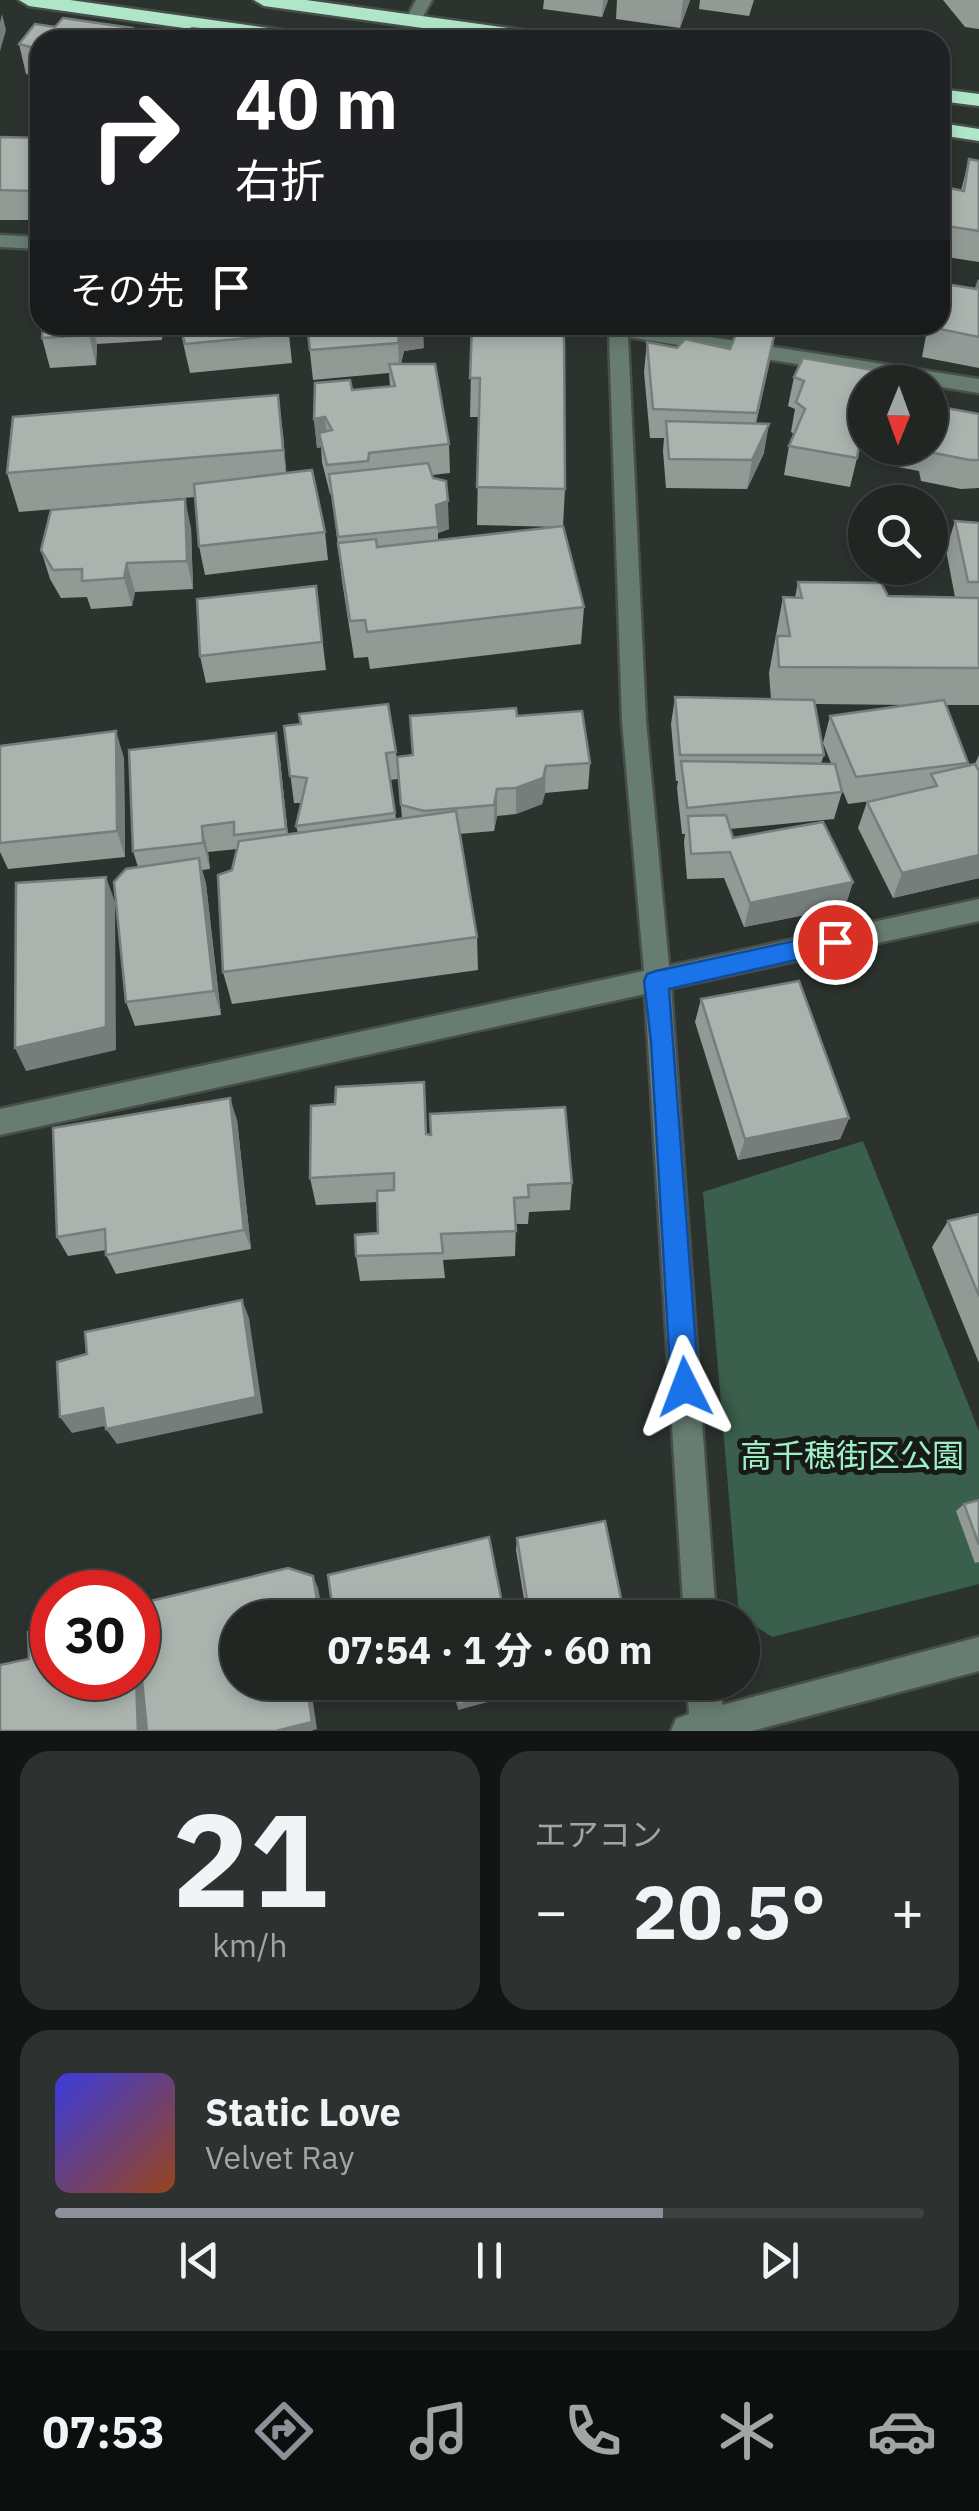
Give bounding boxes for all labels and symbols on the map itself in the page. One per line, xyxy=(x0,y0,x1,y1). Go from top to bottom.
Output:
north arrow xyxy=(848,365,948,465)
pin xyxy=(793,900,878,985)
position arrow xyxy=(633,1335,737,1439)
park label: 高千穂街区公園 xyxy=(740,1434,964,1476)
speed limit sign: 30 xyxy=(30,1570,160,1700)

